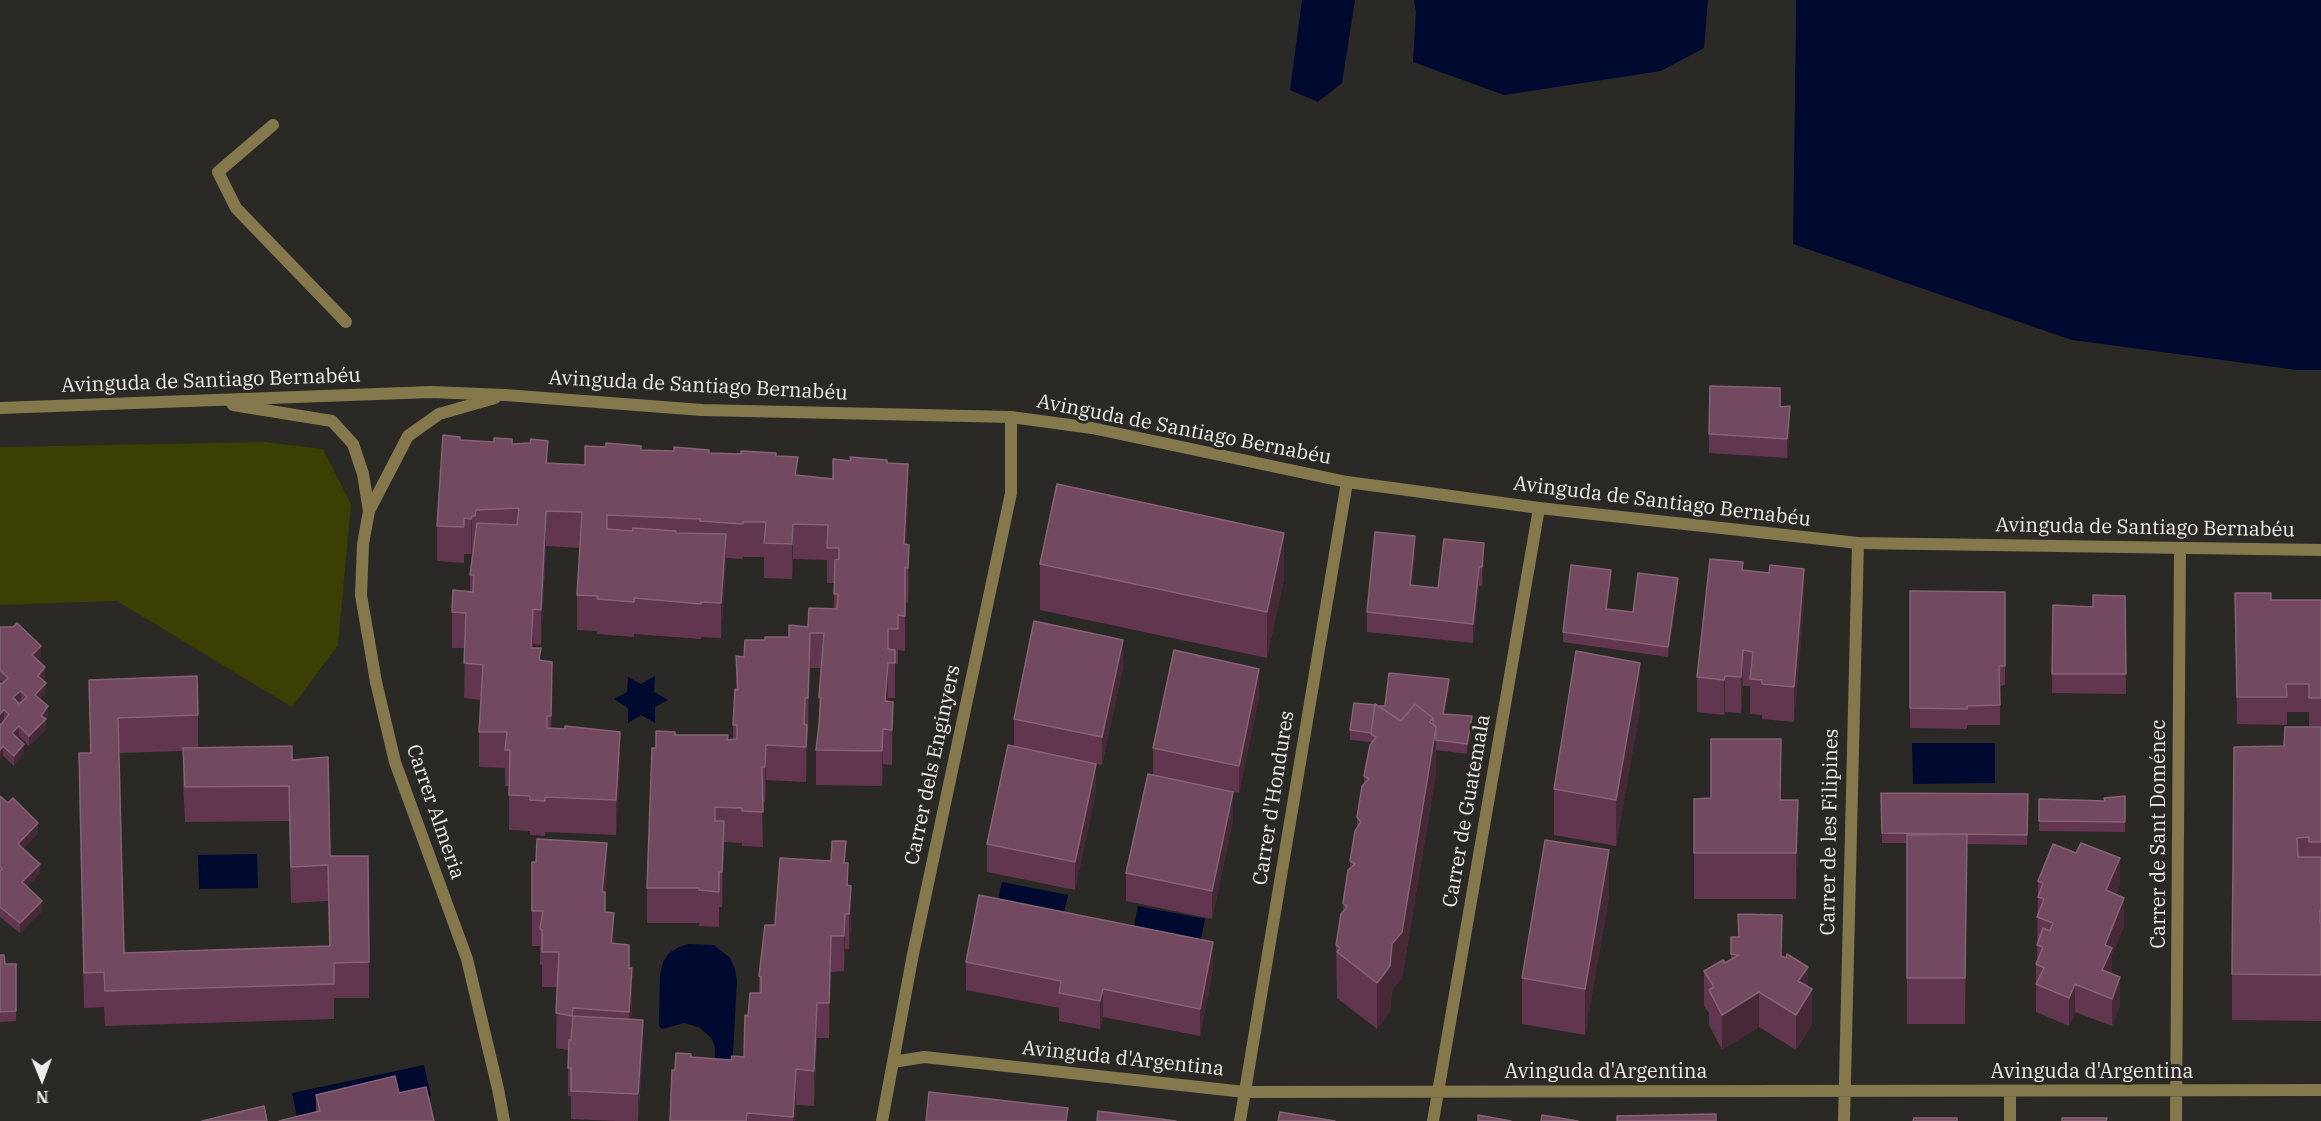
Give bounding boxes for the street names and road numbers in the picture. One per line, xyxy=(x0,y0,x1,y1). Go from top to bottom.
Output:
street label: Avinguda de Santiago Bernabéu xyxy=(61,364,361,398)
street label: Avinguda de Santiago Bernabéu xyxy=(548,366,848,406)
street label: Avinguda de Santiago Bernabéu xyxy=(1035,390,1333,470)
street label: Avinguda de Santiago Bernabéu xyxy=(1512,472,1812,532)
street label: Avinguda de Santiago Bernabéu xyxy=(1995,513,2295,543)
street label: Carrer dels Enginyers xyxy=(900,663,966,867)
street label: Carrer d'Hondures xyxy=(1248,709,1300,887)
street label: Carrer de Guatemala xyxy=(1438,713,1496,909)
street label: Carrer de Sant Doménec xyxy=(2147,719,2171,949)
street label: Carrer de les Filipines xyxy=(1816,728,1844,936)
street label: Carrer Almeria xyxy=(401,741,469,883)
street label: Avinguda d'Argentina xyxy=(1021,1036,1225,1082)
street label: Avinguda d'Argentina xyxy=(1504,1060,1708,1084)
street label: Avinguda d'Argentina xyxy=(1990,1060,2194,1084)

